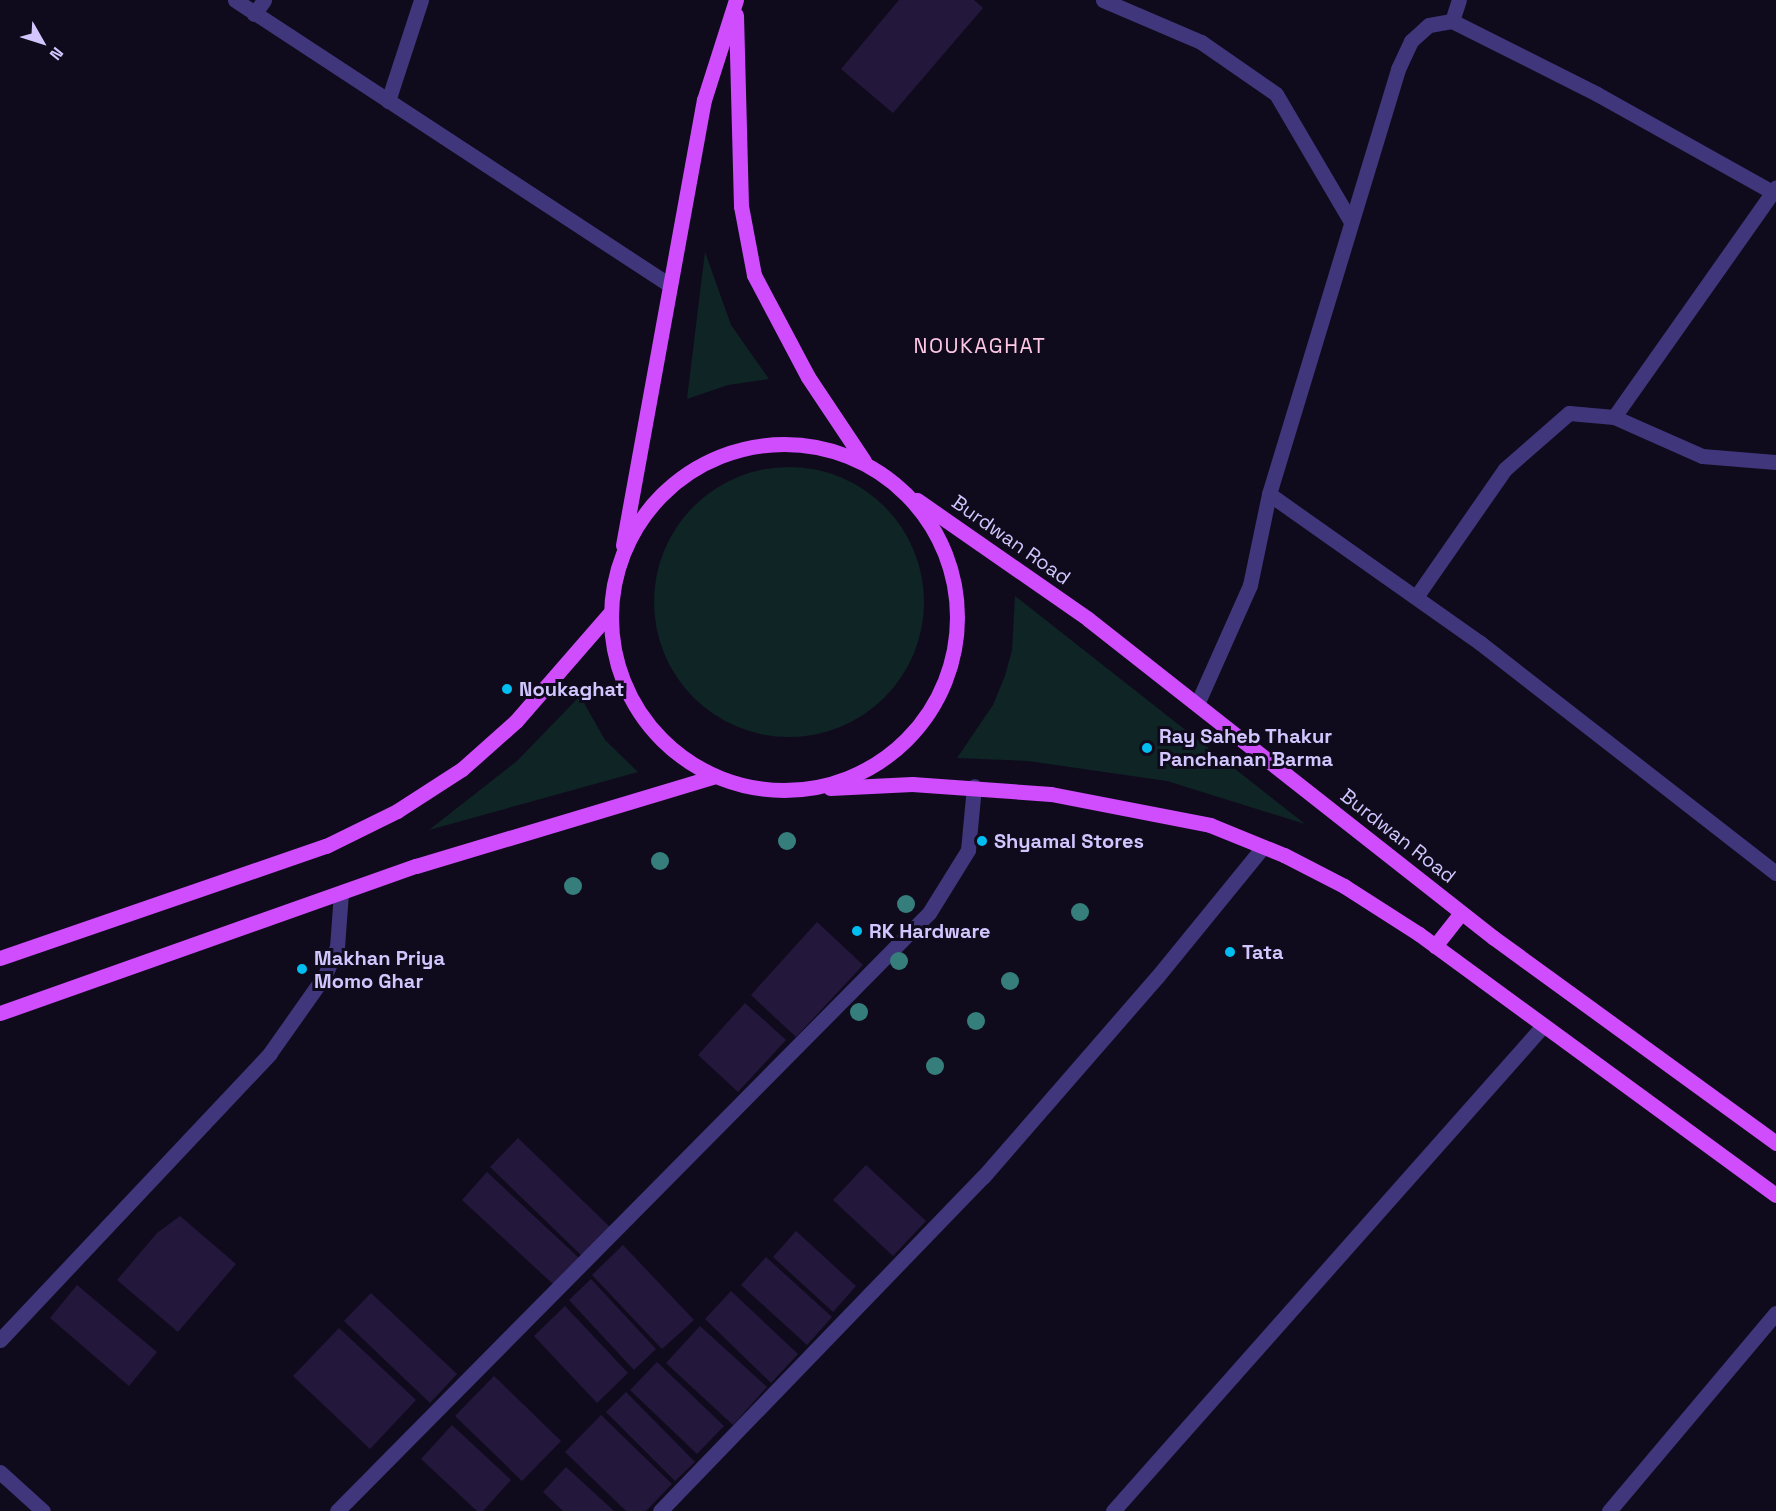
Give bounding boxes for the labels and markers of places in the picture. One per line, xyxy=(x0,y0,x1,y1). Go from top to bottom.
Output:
place label: Noukaghat xyxy=(519,677,624,701)
marker: Noukaghat xyxy=(500,682,514,696)
place label: Ray Saheb Thakur Panchanan Barma xyxy=(1159,724,1333,771)
marker: Ray Saheb Thakur Panchanan Barma xyxy=(1140,741,1154,755)
place label: Shyamal Stores xyxy=(994,829,1144,853)
marker: Shyamal Stores xyxy=(975,834,989,848)
place label: RK Hardware xyxy=(869,919,991,943)
marker: RK Hardware xyxy=(850,924,864,938)
place label: Tata xyxy=(1242,940,1284,964)
marker: Tata xyxy=(1223,945,1237,959)
place label: Makhan Priya Momo Ghar xyxy=(314,946,445,993)
marker: Makhan Priya Momo Ghar xyxy=(295,962,309,976)

